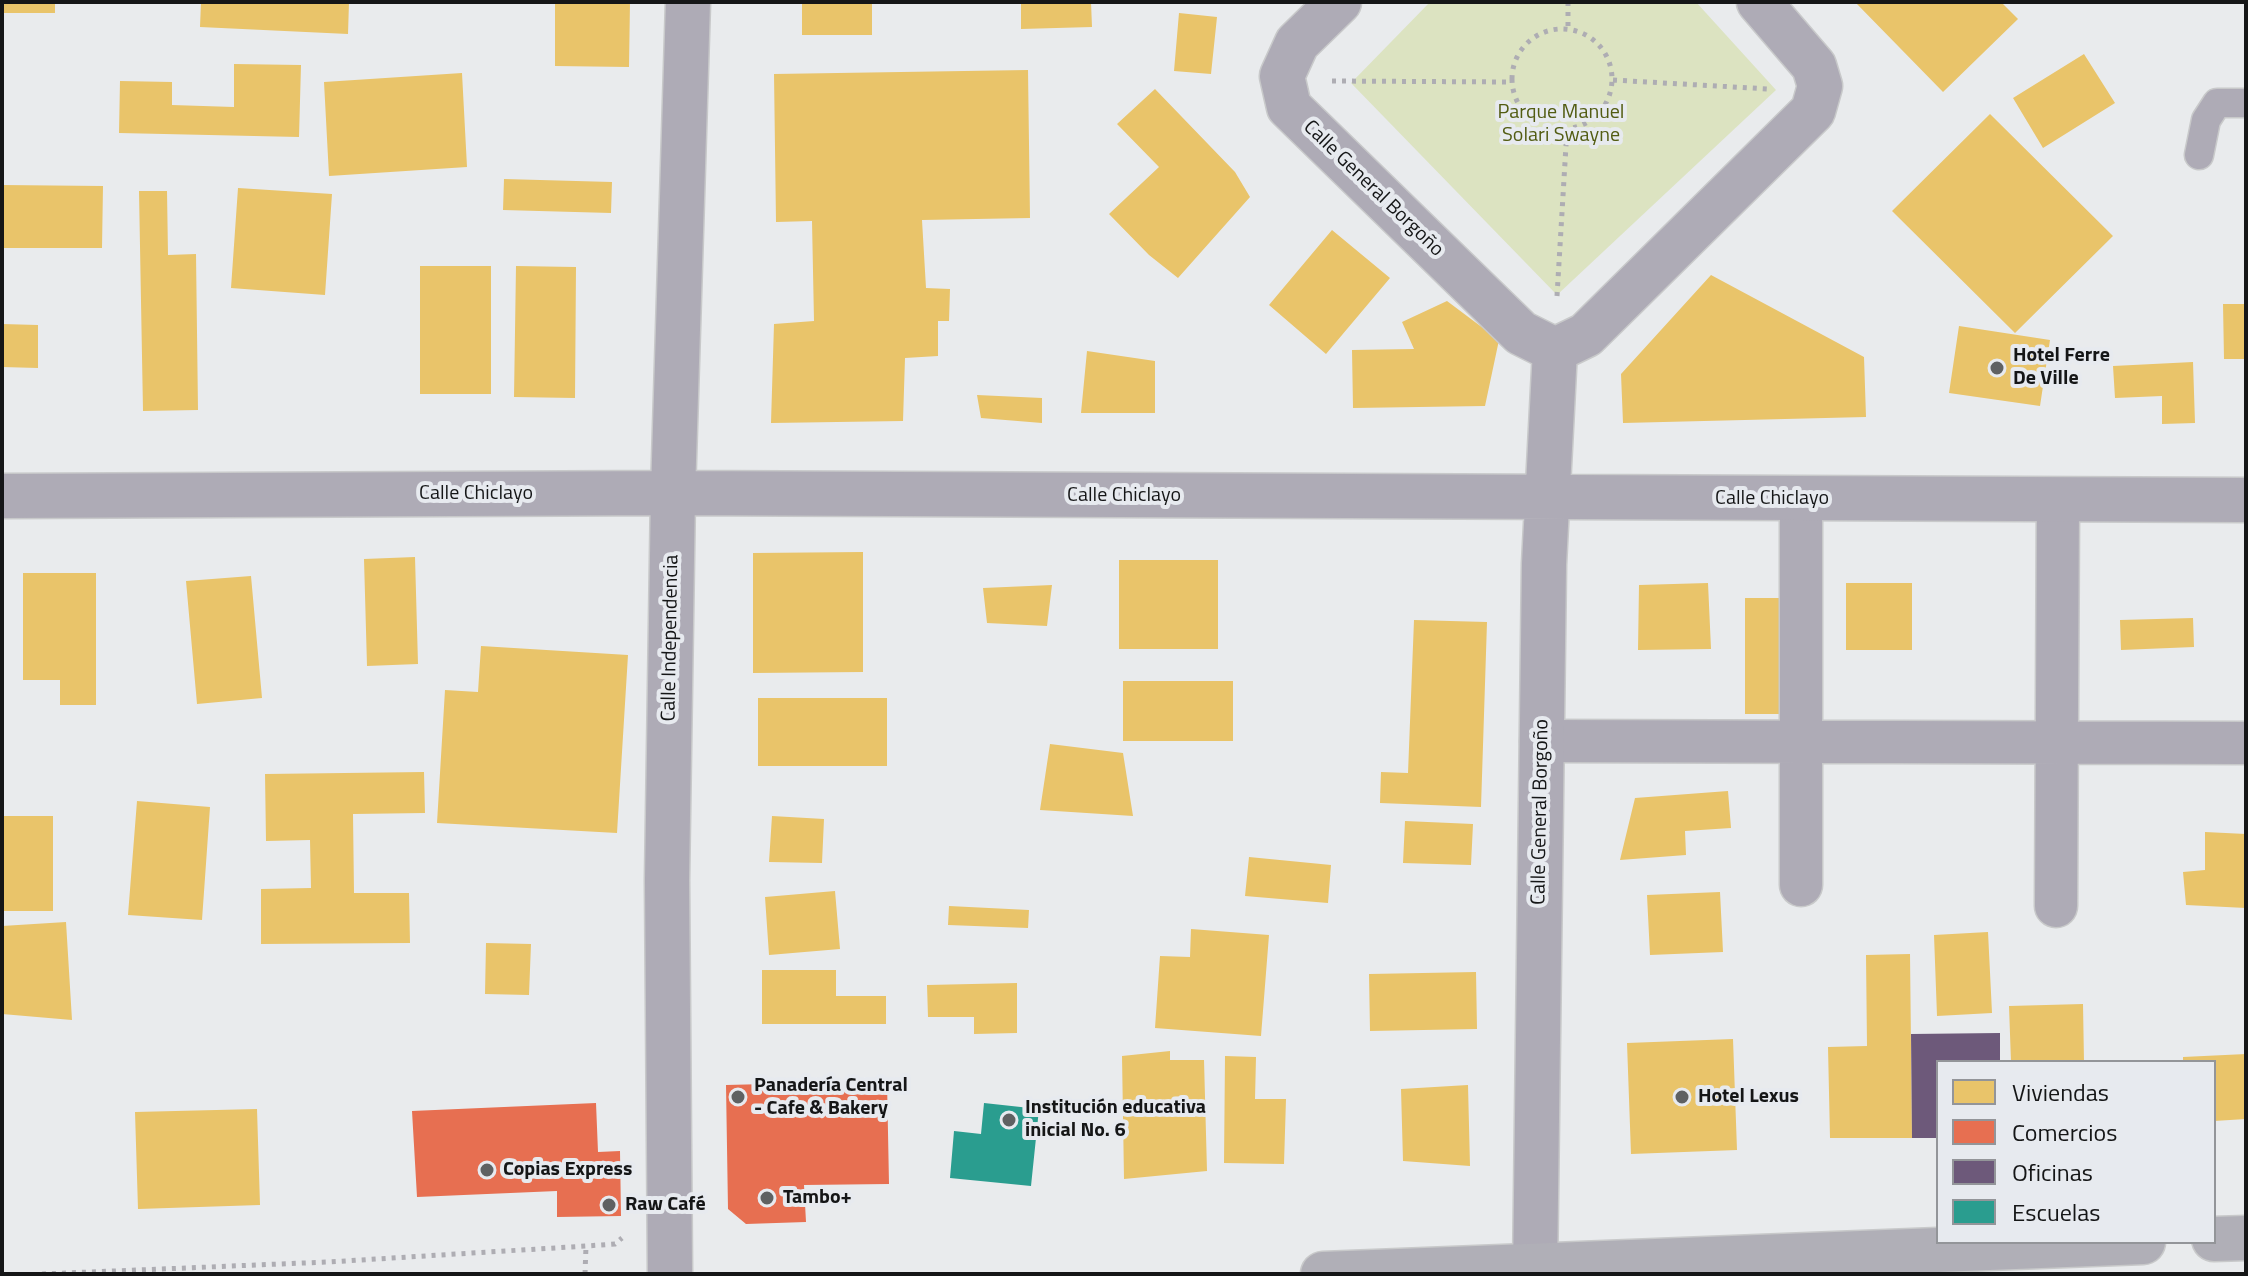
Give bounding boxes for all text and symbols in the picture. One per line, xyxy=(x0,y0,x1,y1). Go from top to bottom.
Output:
park label: Parque Manuel Solari Swayne xyxy=(1498,101,1624,148)
street label: Calle General Borgoño xyxy=(1298,116,1448,262)
place label: Hotel Ferre De Ville xyxy=(2013,344,2110,391)
marker: Hotel Ferre De Ville xyxy=(1988,359,2006,377)
street label: Calle Chiclayo xyxy=(419,482,533,506)
street label: Calle Chiclayo xyxy=(1067,484,1181,508)
street label: Calle Chiclayo xyxy=(1715,487,1829,511)
street label: Calle Independencia xyxy=(658,554,684,722)
street label: Calle General Borgoño xyxy=(1527,719,1555,905)
legend xyxy=(1936,1060,2216,1244)
place label: Panadería Central - Cafe & Bakery xyxy=(754,1074,908,1121)
text: Viviendas xyxy=(2012,1074,2109,1110)
place label: Hotel Lexus xyxy=(1698,1085,1799,1109)
marker: Panadería Central - Cafe & Bakery xyxy=(729,1088,747,1106)
marker: Hotel Lexus xyxy=(1673,1088,1691,1106)
place label: Institución educativa inicial No. 6 xyxy=(1025,1096,1206,1143)
marker: Institución educativa inicial No. 6 xyxy=(1000,1111,1018,1129)
text: Comercios xyxy=(2012,1114,2117,1150)
text: Oficinas xyxy=(2012,1154,2093,1190)
place label: Copias Express xyxy=(503,1158,632,1182)
marker: Copias Express xyxy=(478,1161,496,1179)
place label: Tambo+ xyxy=(783,1186,852,1210)
marker: Tambo+ xyxy=(758,1189,776,1207)
place label: Raw Café xyxy=(625,1193,706,1217)
text: Escuelas xyxy=(2012,1194,2101,1230)
marker: Raw Café xyxy=(600,1196,618,1214)

